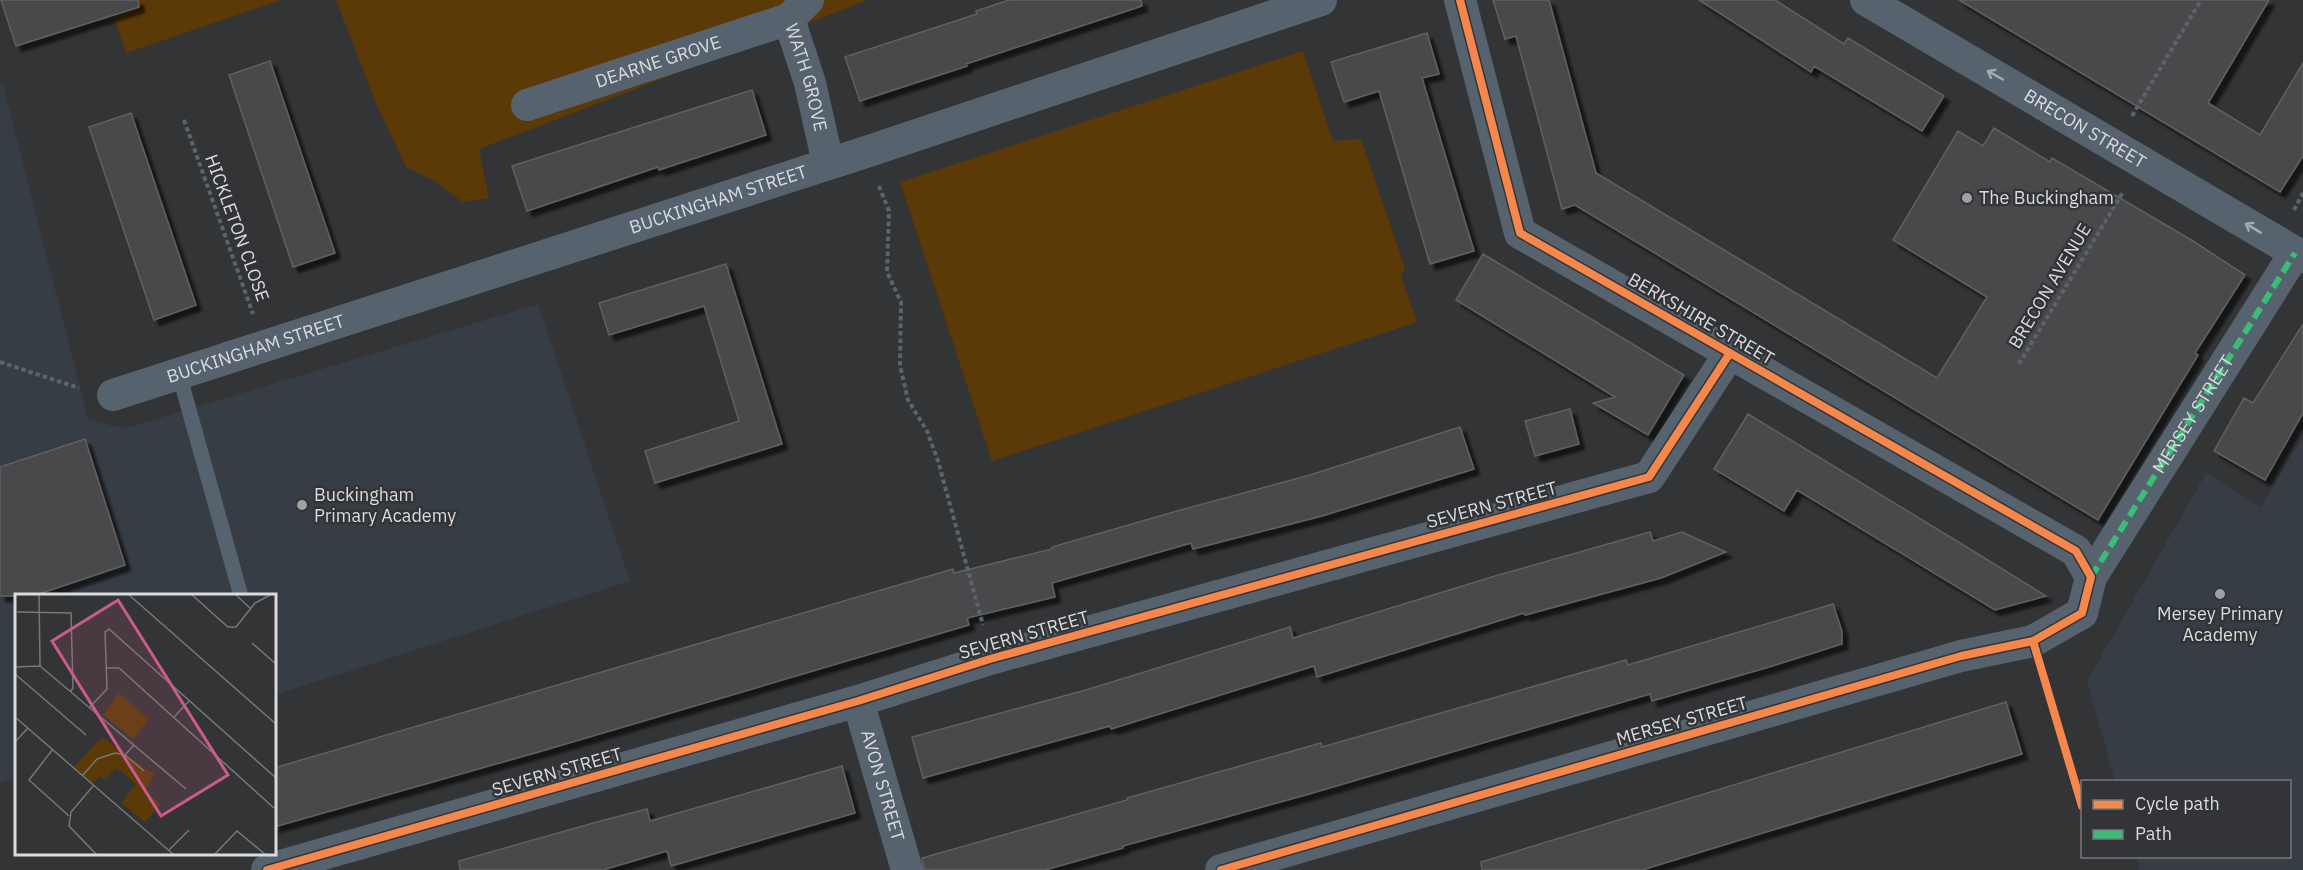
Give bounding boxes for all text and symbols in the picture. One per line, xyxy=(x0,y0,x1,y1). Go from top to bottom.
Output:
street label: WATH GROVE xyxy=(780,20,833,134)
street label: DEARNE GROVE xyxy=(592,30,724,93)
one-way arrow xyxy=(1986,69,2004,80)
street label: BRECON STREET xyxy=(2020,83,2150,173)
street label: HICKLETON CLOSE xyxy=(200,151,275,305)
street label: BUCKINGHAM STREET xyxy=(626,160,810,239)
place label: The Buckingham xyxy=(1979,186,2114,209)
marker: The Buckingham xyxy=(1960,191,1974,205)
street label: BRECON AVENUE xyxy=(2003,219,2096,353)
one-way arrow xyxy=(2245,221,2262,233)
street label: BERKSHIRE STREET xyxy=(1624,267,1778,370)
street label: BUCKINGHAM STREET xyxy=(164,309,347,388)
street label: MERSEY STREET xyxy=(2147,351,2239,478)
street label: SEVERN STREET xyxy=(1424,476,1560,533)
place label: Buckingham Primary Academy xyxy=(314,483,456,527)
marker: Buckingham Primary Academy xyxy=(295,498,309,512)
marker: Mersey Primary Academy xyxy=(2213,587,2227,601)
inset map xyxy=(15,594,276,855)
place label: Mersey Primary Academy xyxy=(2157,602,2283,646)
street label: SEVERN STREET xyxy=(956,605,1091,664)
street label: MERSEY STREET xyxy=(1614,691,1750,750)
street label: AVON STREET xyxy=(856,727,910,844)
street label: SEVERN STREET xyxy=(489,742,624,801)
legend xyxy=(2081,780,2291,858)
text: Cycle path xyxy=(2135,792,2220,815)
text: Path xyxy=(2135,822,2172,845)

